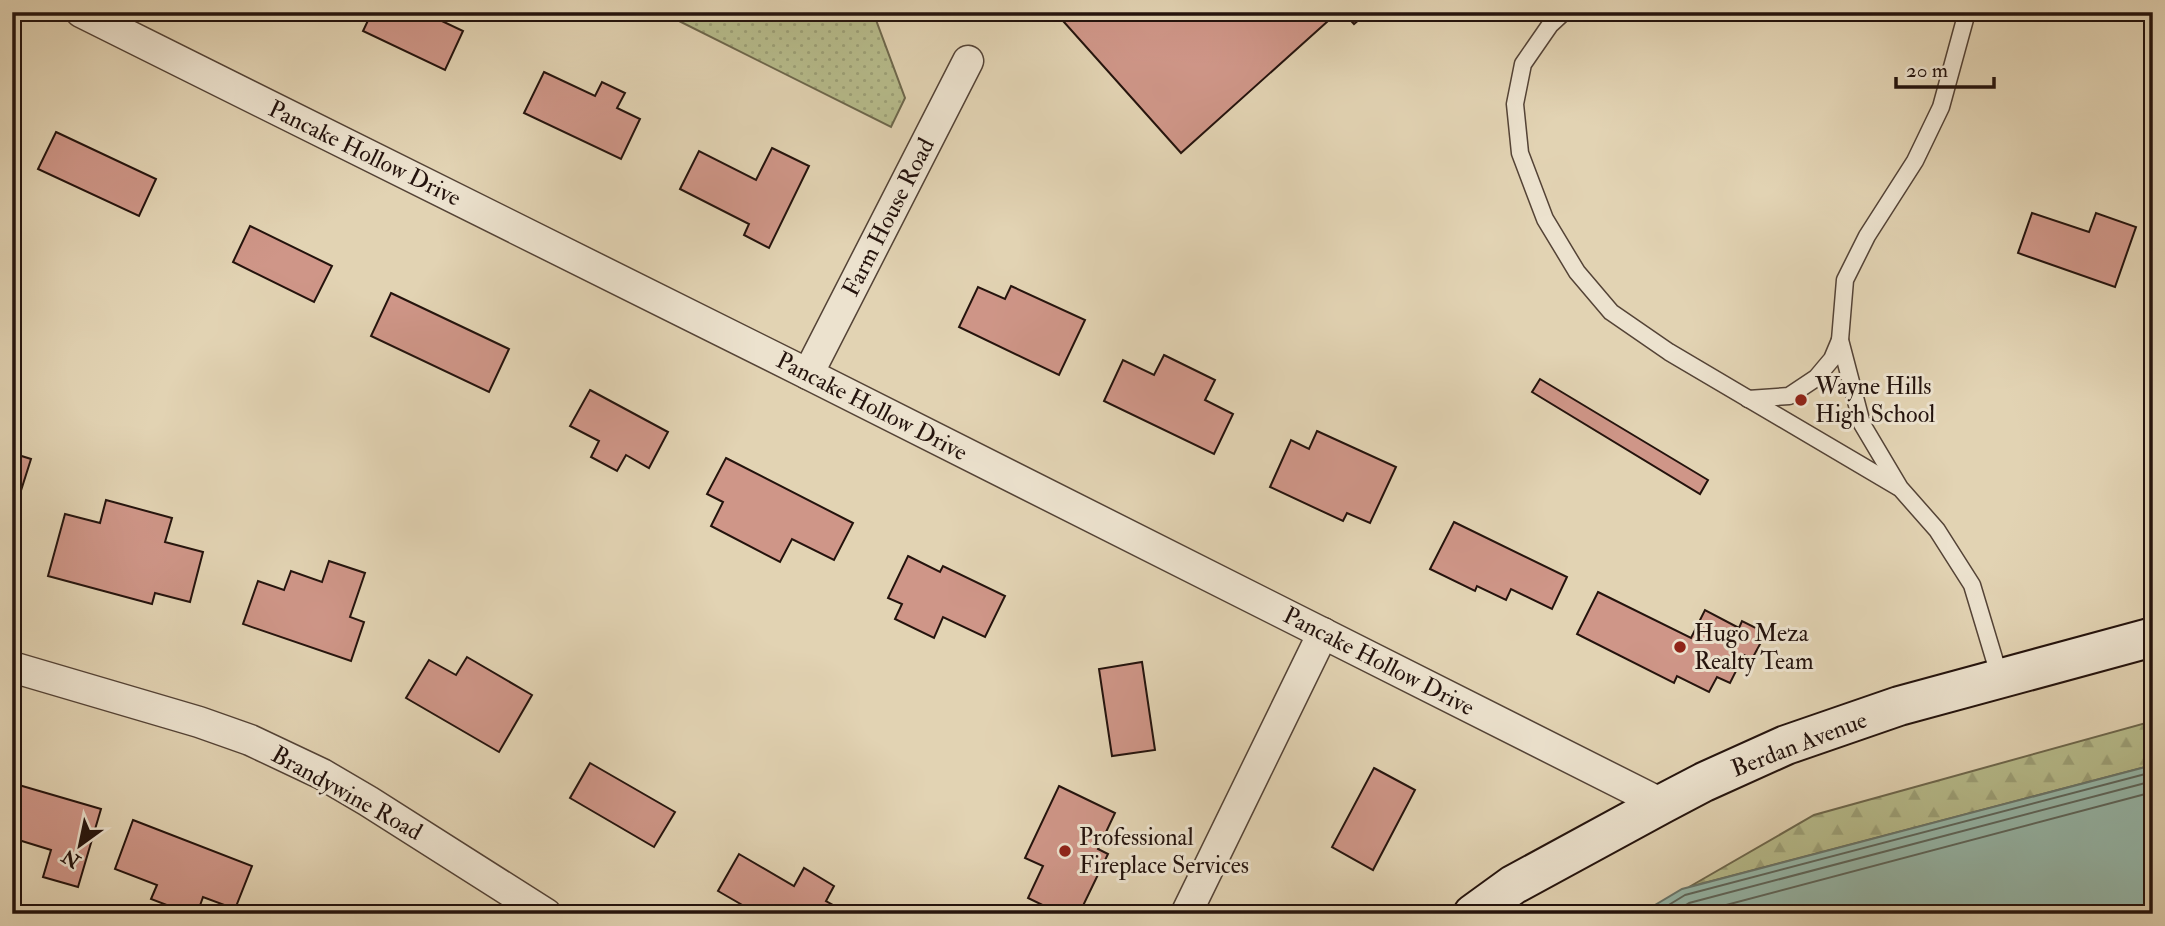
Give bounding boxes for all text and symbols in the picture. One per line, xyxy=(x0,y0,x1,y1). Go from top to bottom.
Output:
scale bar xyxy=(1896,46,1994,90)
text: 20 m xyxy=(1906,57,1948,84)
street label: Pancake Hollow Drive xyxy=(263,93,466,214)
street label: Farm House Road xyxy=(835,133,942,302)
street label: Pancake Hollow Drive xyxy=(771,345,973,468)
place label: Wayne Hills High School xyxy=(1814,371,1935,430)
marker: Wayne Hills High School xyxy=(1793,392,1809,408)
street label: Pancake Hollow Drive xyxy=(1278,600,1480,723)
place label: Hugo Meza Realty Team xyxy=(1694,618,1814,677)
marker: Hugo Meza Realty Team xyxy=(1672,639,1688,655)
street label: Berdan Avenue xyxy=(1727,704,1872,785)
street label: Brandywine Road xyxy=(266,739,428,848)
north arrow xyxy=(46,810,116,880)
place label: Professional Fireplace Services xyxy=(1079,822,1249,881)
text: N xyxy=(57,843,86,874)
marker: Professional Fireplace Services xyxy=(1057,843,1073,859)

